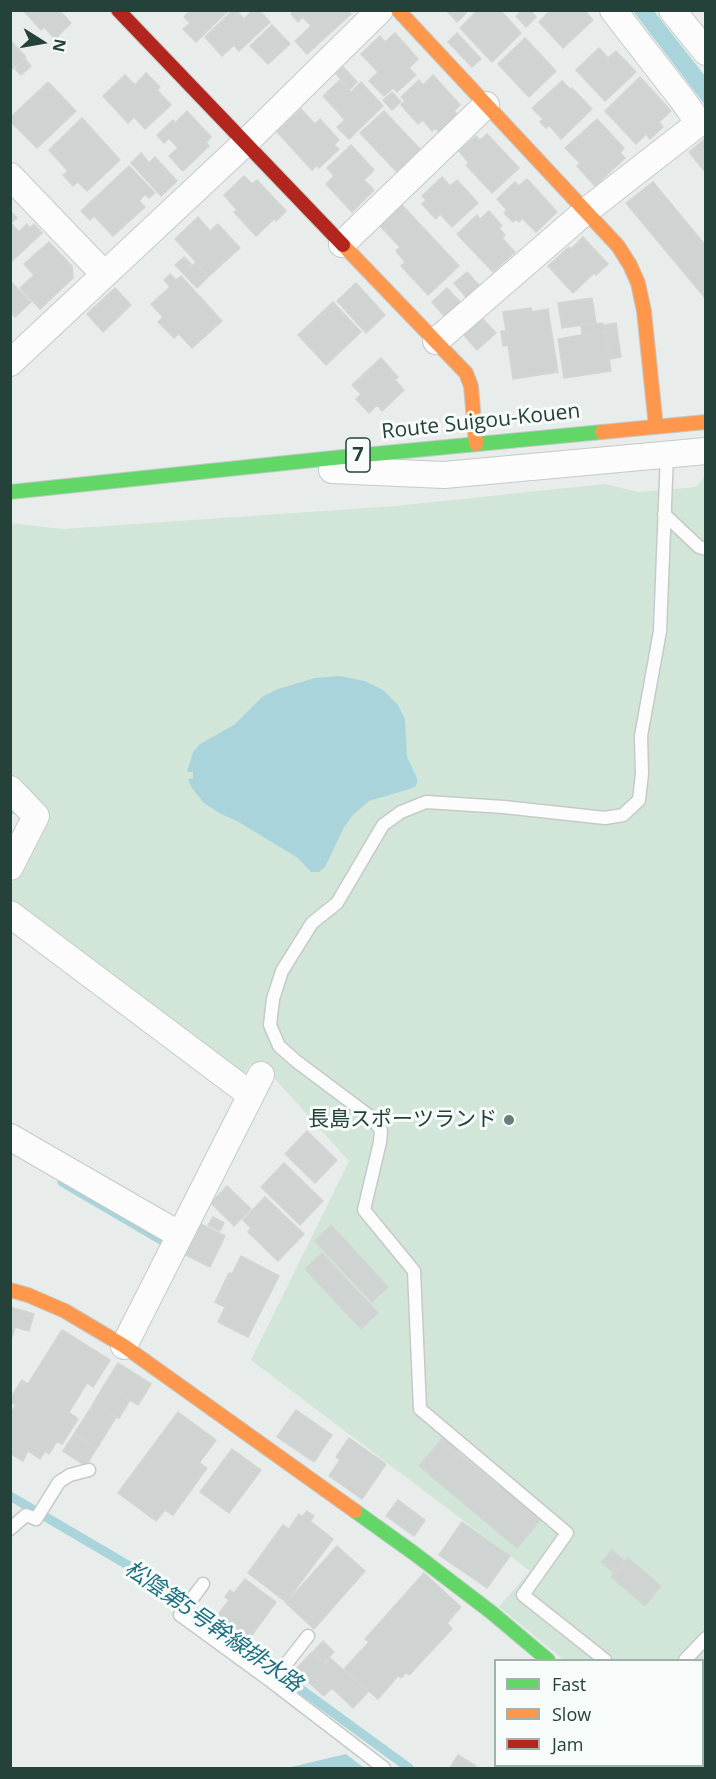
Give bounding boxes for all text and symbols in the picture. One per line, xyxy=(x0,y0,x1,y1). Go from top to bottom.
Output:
north arrow xyxy=(12,12,72,72)
text: N xyxy=(48,37,72,54)
street label: Route Suigou-Kouen xyxy=(380,399,582,445)
road number: 7 xyxy=(346,438,370,472)
place label: 長島スポーツランド xyxy=(308,1107,497,1133)
marker: 長島スポーツランド xyxy=(502,1113,516,1127)
water label: 松陰第5号幹線排水路 xyxy=(119,1556,307,1698)
legend xyxy=(494,1659,704,1767)
text: Fast xyxy=(552,1672,586,1696)
text: Slow xyxy=(552,1702,591,1726)
text: Jam xyxy=(552,1732,584,1756)

